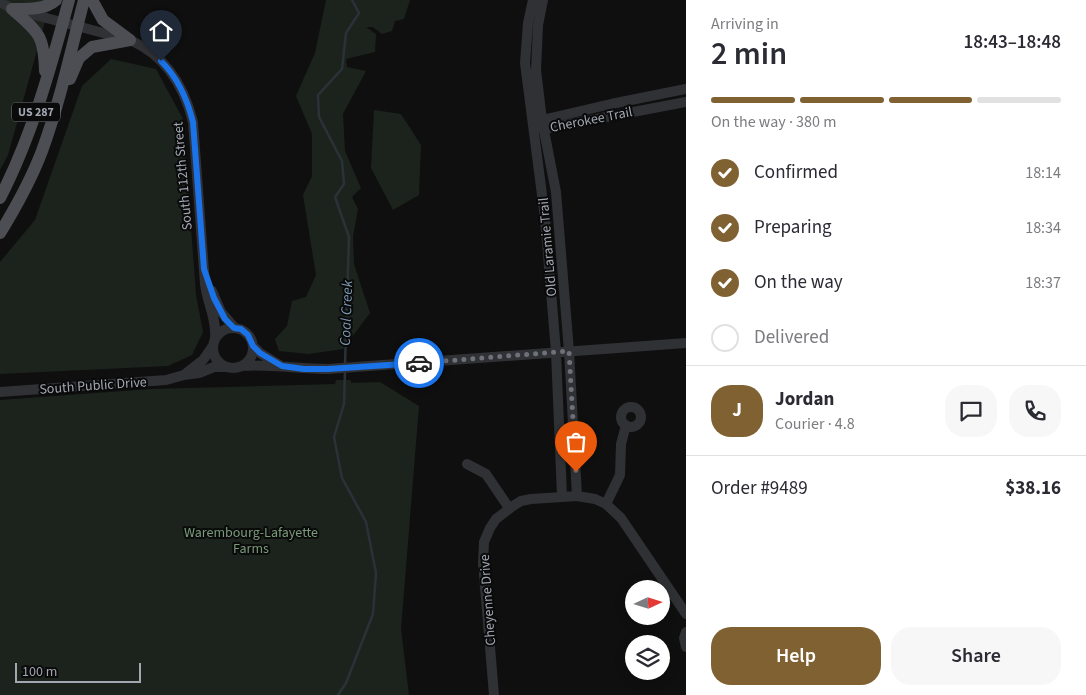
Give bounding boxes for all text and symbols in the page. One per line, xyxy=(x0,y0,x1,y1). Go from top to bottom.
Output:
pin xyxy=(140,10,182,61)
text: Arriving in xyxy=(711,13,779,35)
icon: home xyxy=(147,17,175,45)
text: 18:43–18:48 xyxy=(963,29,1061,56)
text: 2 min xyxy=(711,31,787,77)
road number: US 287 xyxy=(12,102,60,121)
street label: Cherokee Trail xyxy=(548,102,635,138)
text: On the way · 380 m xyxy=(711,111,836,133)
street label: South 112th Street xyxy=(168,121,198,231)
icon: check xyxy=(711,159,739,187)
text: Confirmed xyxy=(754,159,838,186)
text: 18:14 xyxy=(1025,162,1061,184)
street label: Old Laramie Trail xyxy=(534,196,562,297)
icon: check xyxy=(711,214,739,242)
text: Preparing xyxy=(754,214,832,241)
text: 18:34 xyxy=(1025,217,1061,239)
icon: check xyxy=(711,269,739,297)
text: On the way xyxy=(754,269,843,296)
text: 18:37 xyxy=(1025,272,1061,294)
water label: Coal Creek xyxy=(335,279,358,346)
text: Delivered xyxy=(754,324,829,351)
courier xyxy=(394,338,444,388)
icon: car xyxy=(405,349,433,377)
street label: South Public Drive xyxy=(39,372,148,400)
button: chat xyxy=(945,385,997,437)
button: phone xyxy=(1009,385,1061,437)
text: Jordan xyxy=(775,386,834,413)
text: J xyxy=(732,397,742,424)
text: Courier · 4.8 xyxy=(775,413,855,435)
pin xyxy=(555,421,597,472)
icon: bag xyxy=(562,428,590,456)
text: Order #9489 xyxy=(711,475,808,502)
text: $38.16 xyxy=(1005,475,1061,502)
park label: Warembourg-Lafayette Farms xyxy=(184,523,318,559)
street label: Cheyenne Drive xyxy=(475,554,501,646)
north arrow xyxy=(625,580,670,625)
map controls xyxy=(625,580,670,680)
button: Help xyxy=(711,627,881,685)
button: Share xyxy=(891,627,1061,685)
button: layers xyxy=(625,635,670,680)
scale bar xyxy=(15,660,141,683)
text: 100 m xyxy=(22,662,57,682)

